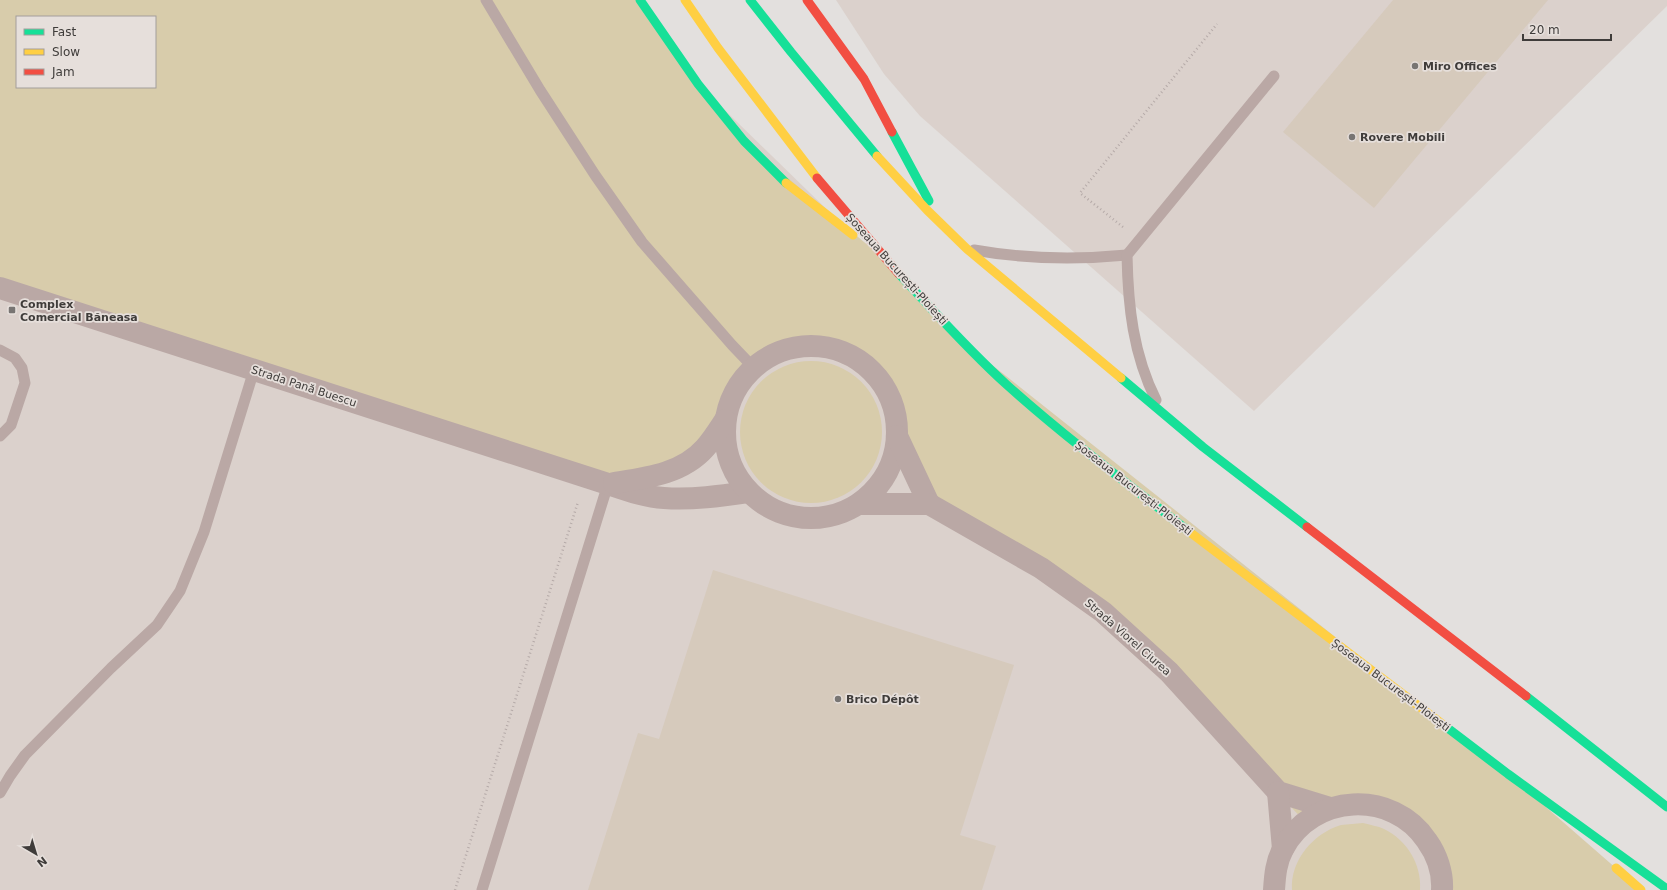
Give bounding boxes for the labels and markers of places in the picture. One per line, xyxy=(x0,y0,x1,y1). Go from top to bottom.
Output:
place label: Miro Offices xyxy=(1423,60,1497,73)
marker: Miro Offices xyxy=(1410,61,1420,71)
place label: Rovere Mobili xyxy=(1360,131,1445,144)
marker: Rovere Mobili xyxy=(1347,132,1357,142)
place label: Complex Comercial Băneasa xyxy=(20,298,138,324)
marker: Complex Comercial Băneasa xyxy=(7,305,17,315)
place label: Brico Dépôt xyxy=(846,693,919,706)
marker: Brico Dépôt xyxy=(833,694,843,704)

